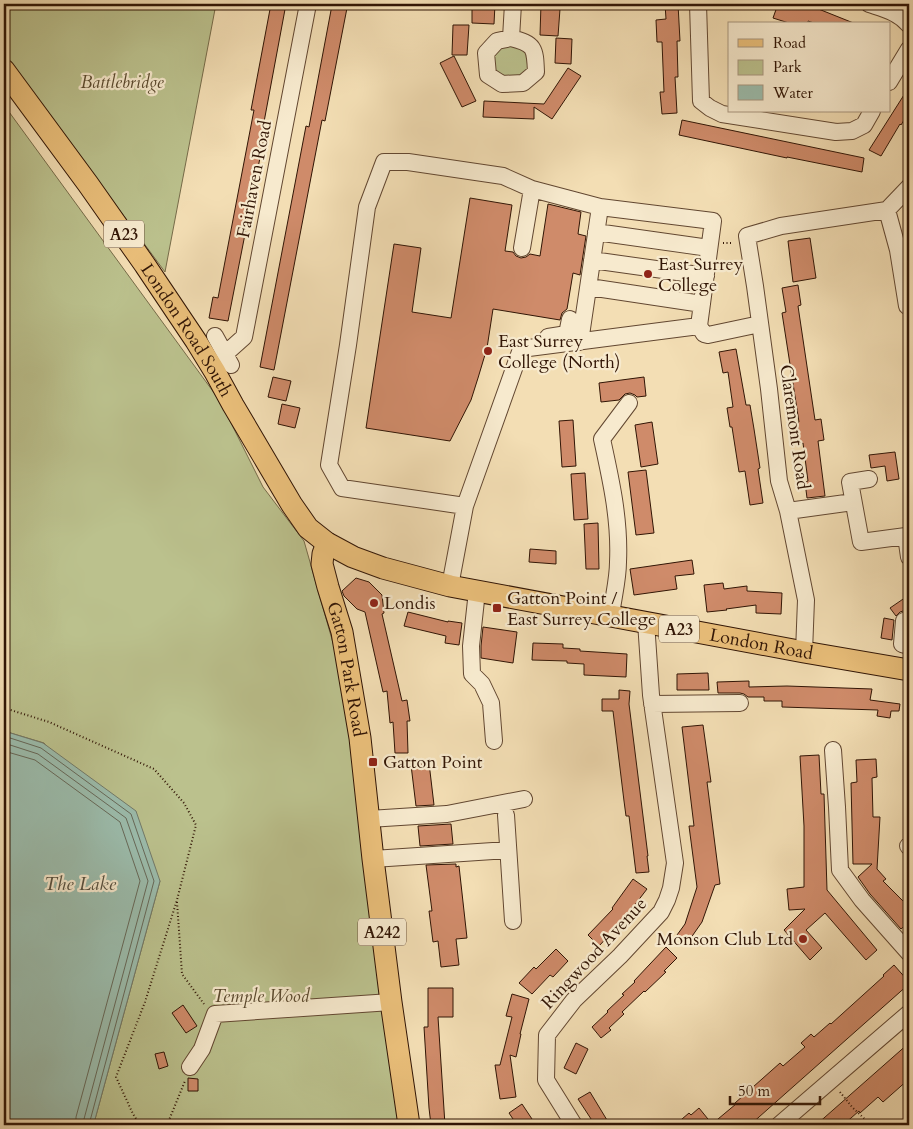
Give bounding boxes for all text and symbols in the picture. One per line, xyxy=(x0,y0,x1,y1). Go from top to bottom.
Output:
legend xyxy=(728,22,890,112)
text: Road xyxy=(773,33,806,53)
text: Park xyxy=(773,57,802,77)
park label: Battlebridge xyxy=(80,70,165,95)
text: Water xyxy=(772,83,814,103)
street label: Fairhaven Road xyxy=(231,118,278,240)
road number: A23 xyxy=(104,220,144,248)
place label: East Surrey College xyxy=(658,252,744,298)
street label: London Road South xyxy=(134,259,238,402)
marker: East Surrey College xyxy=(642,268,654,280)
place label: East Surrey College (North) xyxy=(498,329,621,375)
marker: East Surrey College (North) xyxy=(482,345,494,357)
street label: Claremont Road xyxy=(773,363,816,492)
place label: Gatton Point / East Surrey College xyxy=(507,586,656,632)
place label: Londis xyxy=(384,591,436,616)
marker: Londis xyxy=(368,597,380,609)
street label: Gatton Park Road xyxy=(320,599,372,739)
marker: Gatton Point / East Surrey College xyxy=(491,602,503,614)
road number: A23 xyxy=(659,616,699,642)
street label: London Road xyxy=(707,623,815,666)
place label: Gatton Point xyxy=(383,750,483,775)
marker: Gatton Point xyxy=(367,756,379,768)
water label: The Lake xyxy=(44,871,117,897)
street label: Ringwood Avenue xyxy=(536,892,653,1015)
road number: A242 xyxy=(358,919,406,946)
place label: Monson Club Ltd xyxy=(656,927,793,952)
marker: Monson Club Ltd xyxy=(797,933,809,945)
park label: Temple Wood xyxy=(213,984,311,1009)
scale bar xyxy=(730,1074,820,1106)
text: 50 m xyxy=(738,1081,770,1101)

